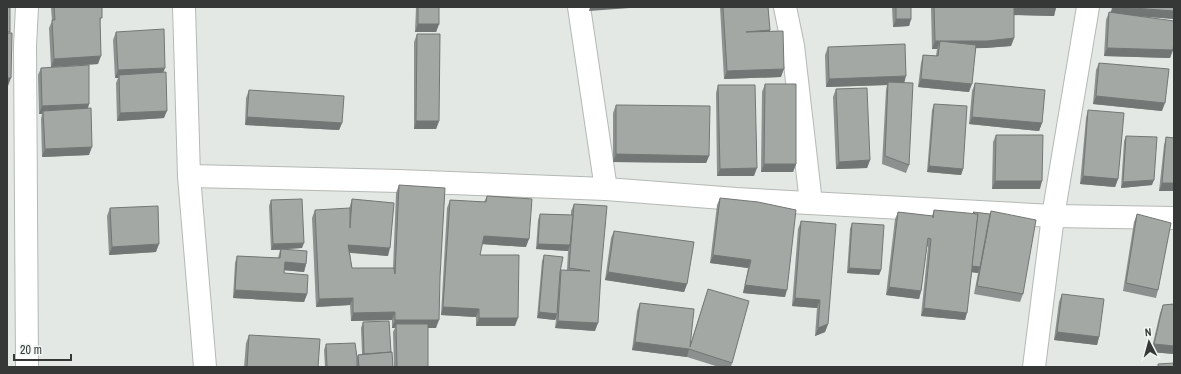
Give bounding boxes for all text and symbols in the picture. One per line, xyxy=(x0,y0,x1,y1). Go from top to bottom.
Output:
north arrow xyxy=(1129,322,1169,362)
text: N xyxy=(1144,325,1152,339)
scale bar xyxy=(14,336,71,362)
text: 20 m xyxy=(20,342,42,358)

